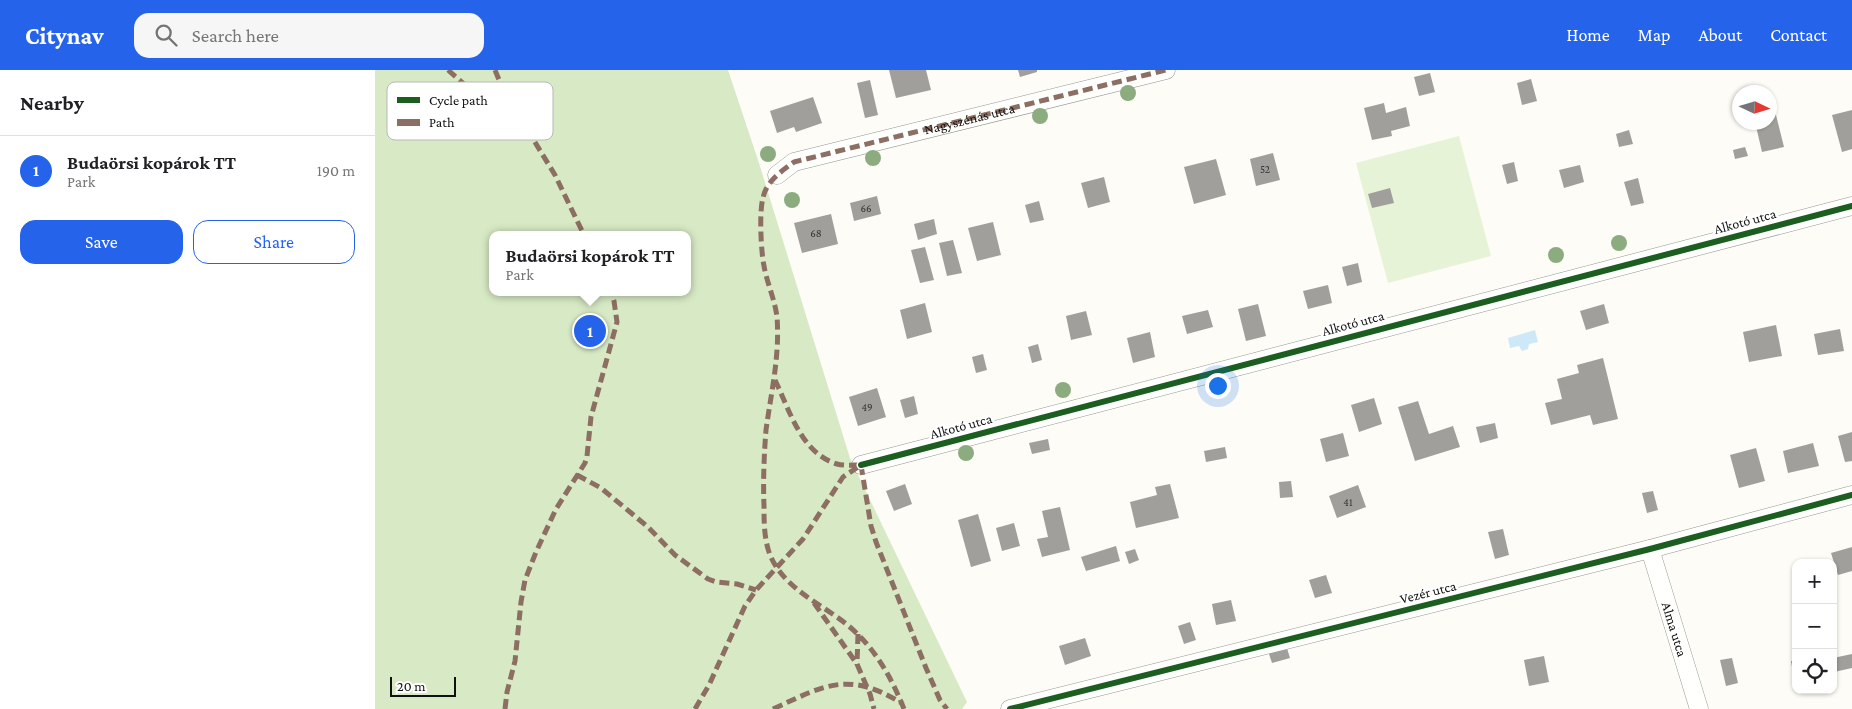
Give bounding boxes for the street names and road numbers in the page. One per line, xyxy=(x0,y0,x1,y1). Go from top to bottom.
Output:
street label: Nagyszénás utca xyxy=(922,100,1017,138)
street label: Alkotó utca xyxy=(1712,205,1778,237)
street label: Alkotó utca xyxy=(1320,307,1386,339)
street label: Alkotó utca xyxy=(928,410,994,442)
street label: Vezér utca xyxy=(1398,577,1458,607)
street label: Alma utca xyxy=(1659,600,1691,659)

